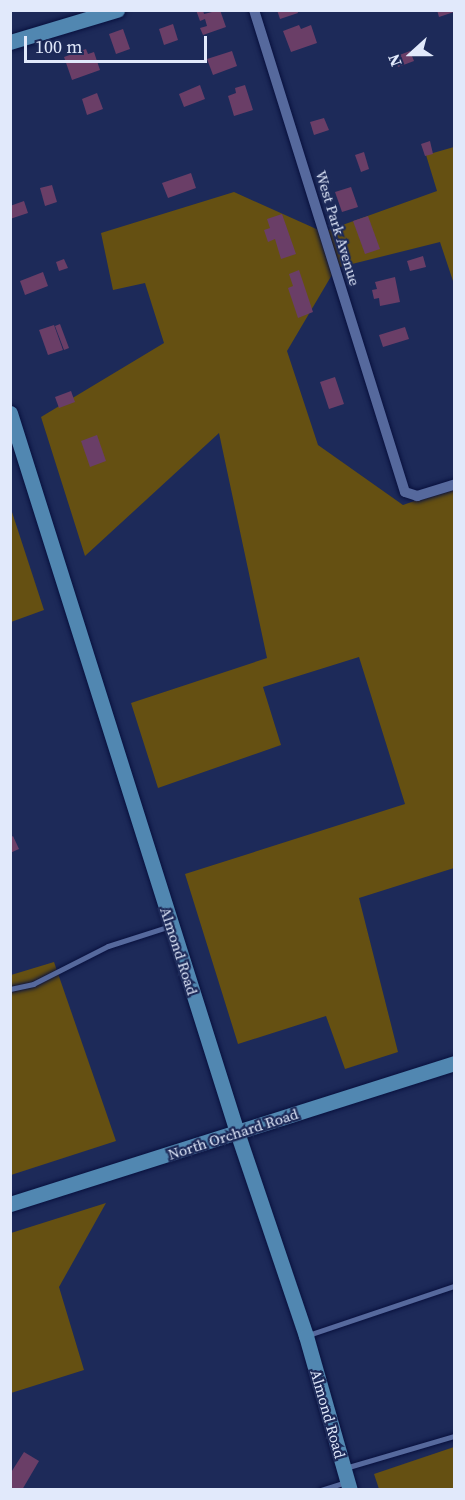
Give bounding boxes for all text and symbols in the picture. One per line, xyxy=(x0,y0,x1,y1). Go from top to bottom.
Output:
scale bar xyxy=(27,24,210,62)
north arrow xyxy=(381,24,441,84)
text: 100 m xyxy=(35,34,82,59)
text: N xyxy=(382,51,407,70)
street label: West Park Avenue xyxy=(312,168,364,288)
street label: Almond Road xyxy=(156,905,202,997)
street label: North Orchard Road xyxy=(166,1104,300,1164)
street label: Almond Road xyxy=(307,1368,349,1460)

